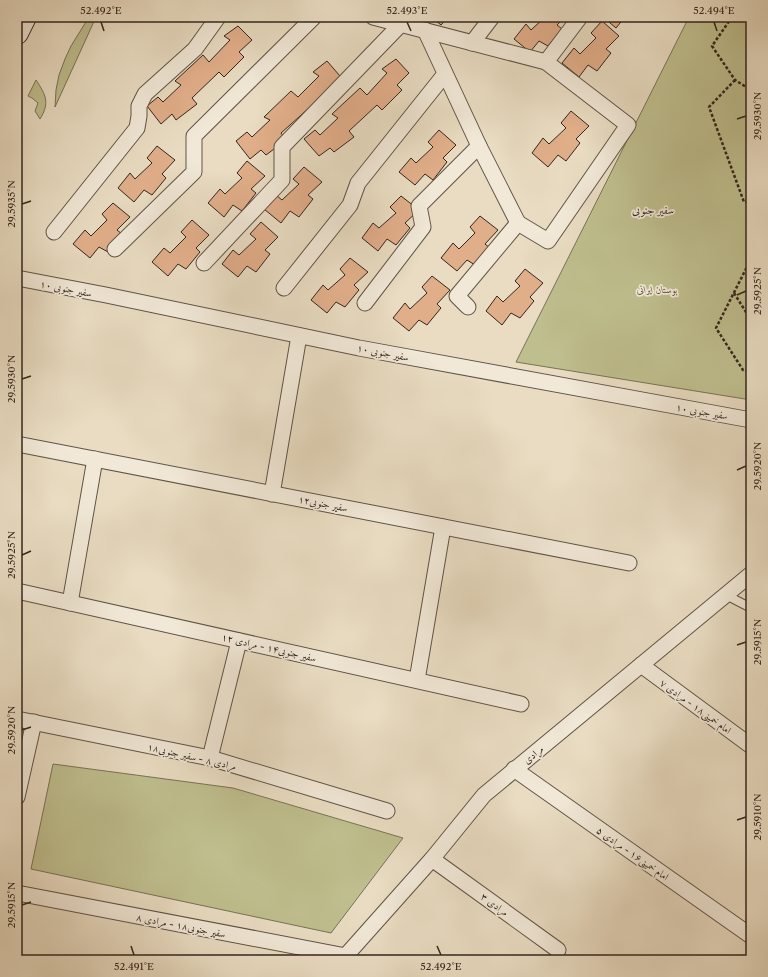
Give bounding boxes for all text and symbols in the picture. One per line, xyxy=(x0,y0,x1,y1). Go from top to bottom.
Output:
text: 52.492°E xyxy=(80,4,122,17)
text: 52.493°E xyxy=(386,4,428,17)
text: 52.494°E xyxy=(693,4,735,17)
text: 29.5930°N xyxy=(751,92,764,140)
text: 29.5935°N xyxy=(5,180,18,228)
district label: سفیر جنوبی xyxy=(632,203,674,218)
text: 29.5925°N xyxy=(751,267,764,315)
street label: سفیر جنوبی ۱۰ xyxy=(39,277,93,301)
park label: بوستان ایرانی xyxy=(637,283,677,296)
street label: سفیر جنوبی ۱۰ xyxy=(356,341,410,365)
text: 29.5930°N xyxy=(5,355,18,403)
street label: سفیر جنوبی ۱۰ xyxy=(675,401,729,424)
text: 29.5920°N xyxy=(751,442,764,490)
street label: سفیر جنوبی۱۲ xyxy=(297,492,349,516)
text: 29.5925°N xyxy=(5,531,18,579)
text: 29.5915°N xyxy=(751,619,764,665)
street label: سفیر جنوبی۱۴ - مرادی ۱۲ xyxy=(220,630,318,666)
street label: امام خمینی۱۸ - مرادی ۷ xyxy=(656,676,734,739)
text: 29.5920°N xyxy=(5,706,18,754)
street label: مرادی ۸ - سفیر جنوبی۱۸ xyxy=(146,740,238,774)
street label: مرادی xyxy=(520,742,547,767)
text: 29.5910°N xyxy=(751,793,764,841)
street label: امام خمینی۱۶ - مرادی ۵ xyxy=(592,824,671,886)
text: 29.5915°N xyxy=(5,882,18,928)
street label: مرادی ۳ xyxy=(478,890,511,920)
street label: سفیر جنوبی۱۸ - مرادی ۸ xyxy=(135,910,227,942)
text: 52.491°E xyxy=(114,960,154,973)
text: 52.492°E xyxy=(420,960,462,973)

